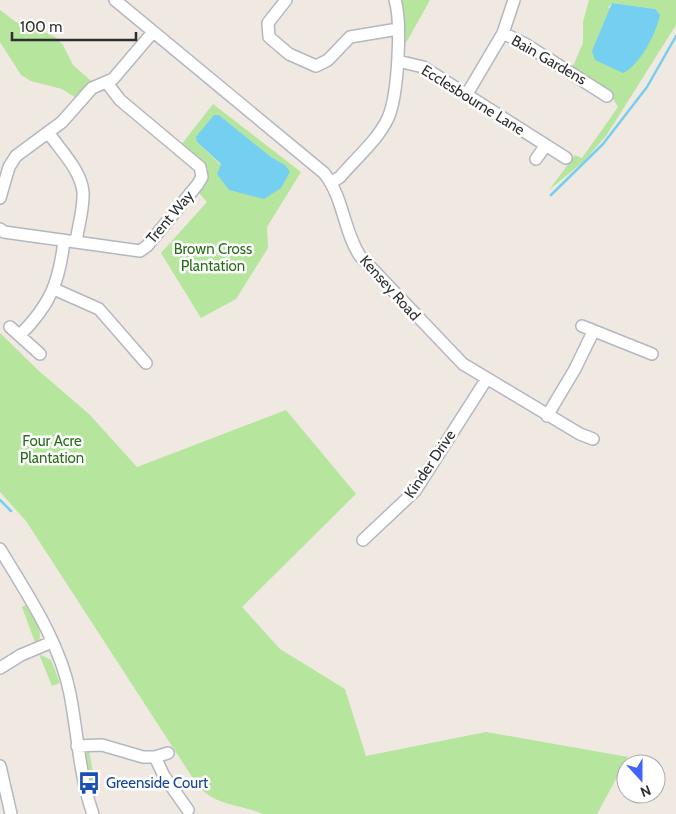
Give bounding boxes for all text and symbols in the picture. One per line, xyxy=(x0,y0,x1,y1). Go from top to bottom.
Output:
scale bar xyxy=(12,10,136,42)
text: 100 m xyxy=(20,18,62,36)
street label: Bain Gardens xyxy=(508,31,590,89)
street label: Ecclesbourne Lane xyxy=(418,61,528,139)
street label: Trent Way xyxy=(143,187,198,247)
park label: Brown Cross Plantation xyxy=(174,240,252,275)
street label: Kensey Road xyxy=(356,252,424,324)
street label: Kinder Drive xyxy=(401,426,459,501)
park label: Four Acre Plantation xyxy=(20,432,84,467)
north arrow xyxy=(616,754,666,804)
bus stop icon: Greenside Court xyxy=(76,770,102,796)
place label: Greenside Court xyxy=(106,774,208,792)
text: N xyxy=(638,781,654,801)

